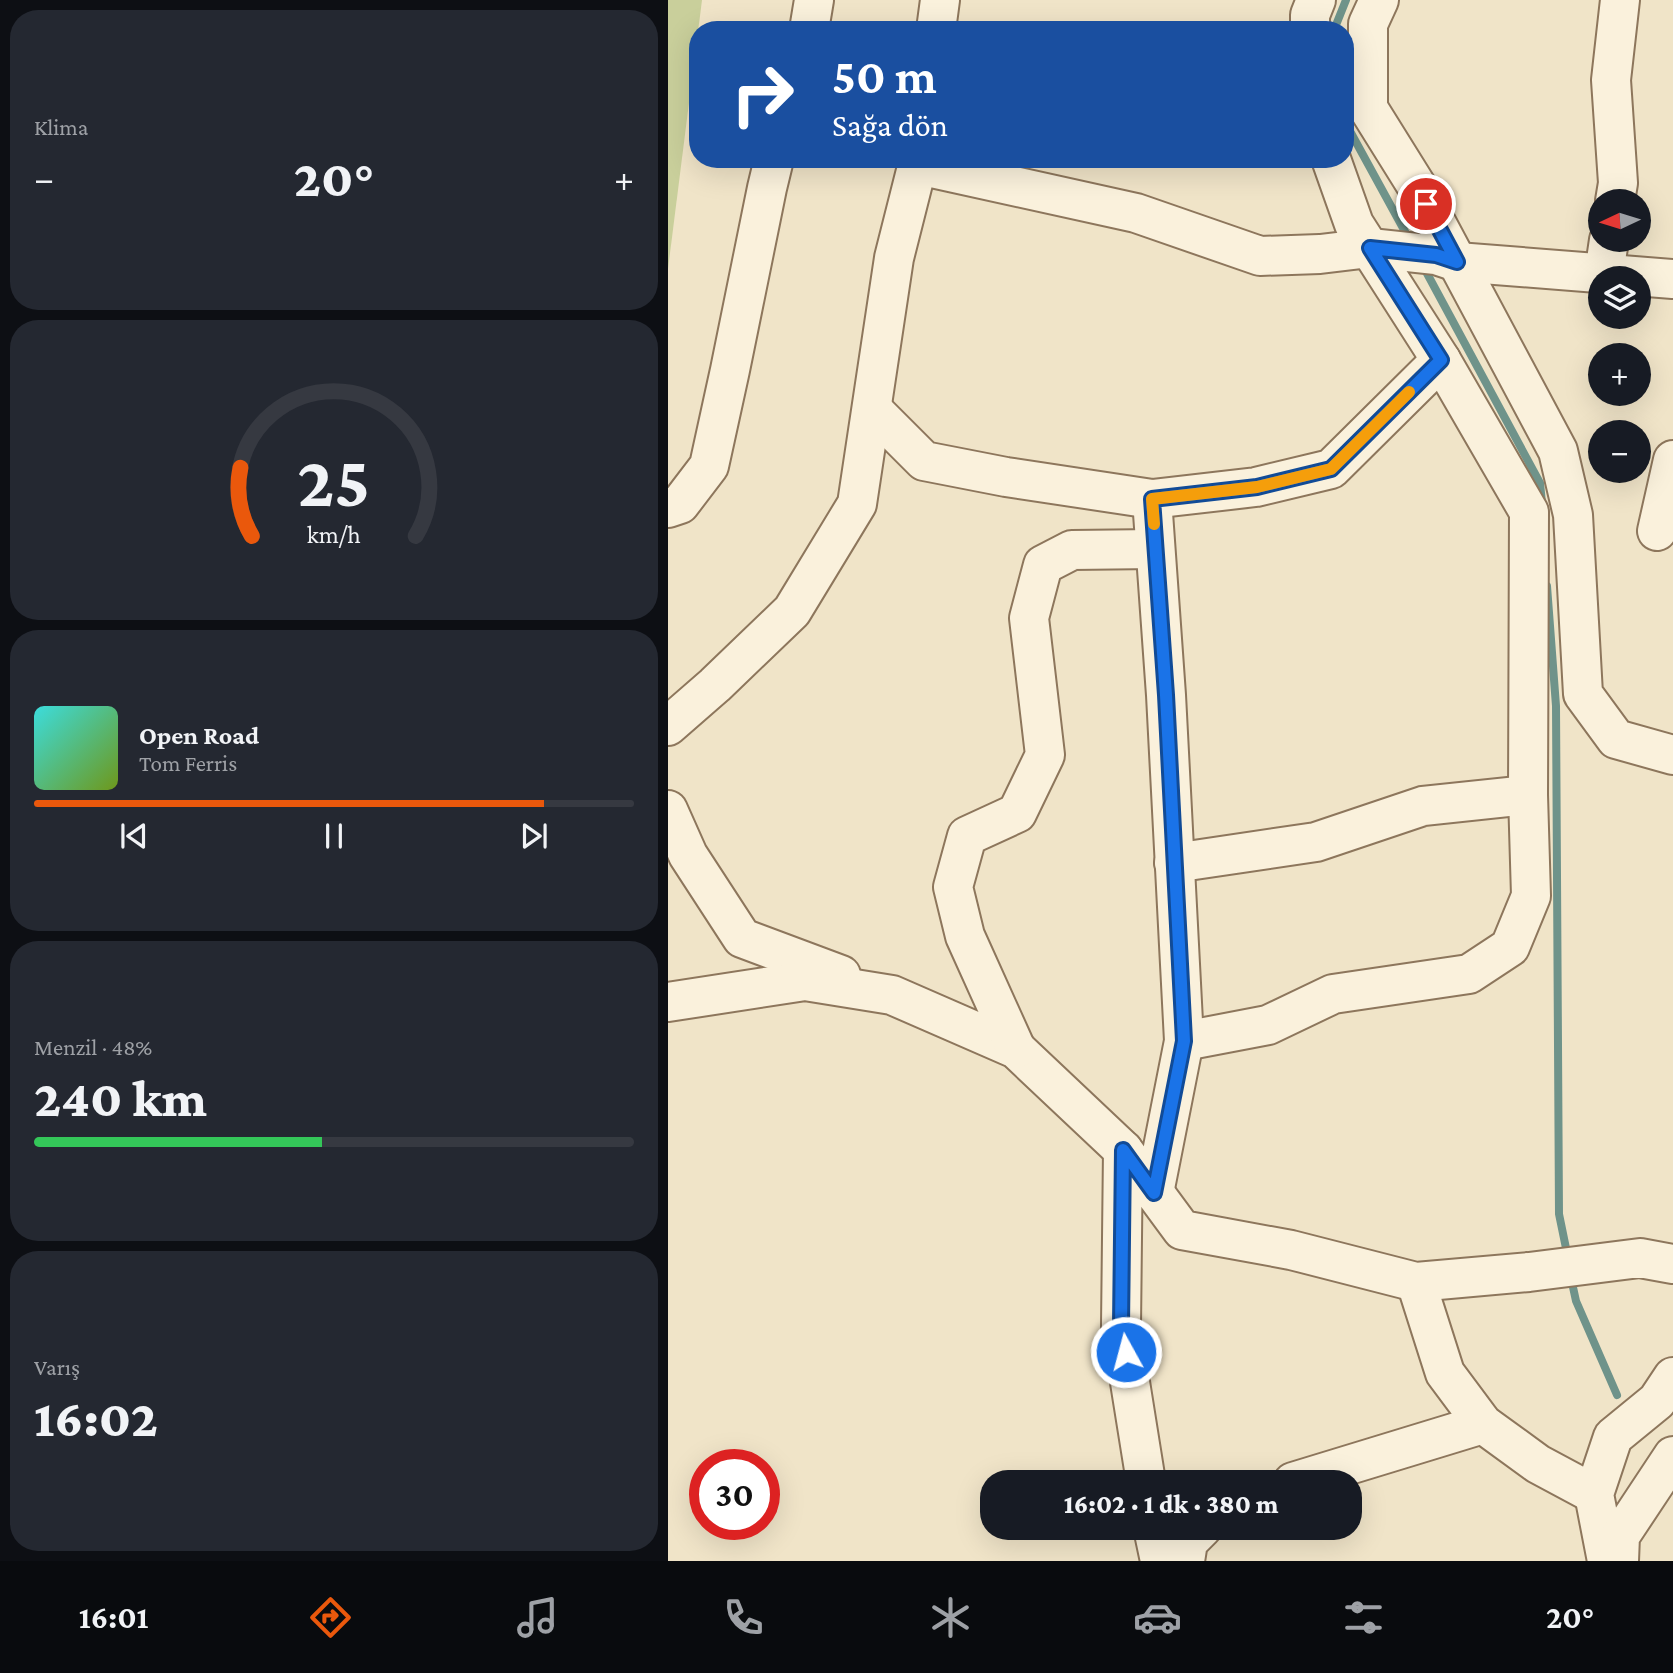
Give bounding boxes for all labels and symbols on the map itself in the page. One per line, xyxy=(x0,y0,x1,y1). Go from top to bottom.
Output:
pin xyxy=(1396,174,1456,234)
north arrow xyxy=(1588,189,1652,252)
position arrow xyxy=(1089,1315,1163,1389)
speed limit sign: 30 xyxy=(689,1449,780,1540)

